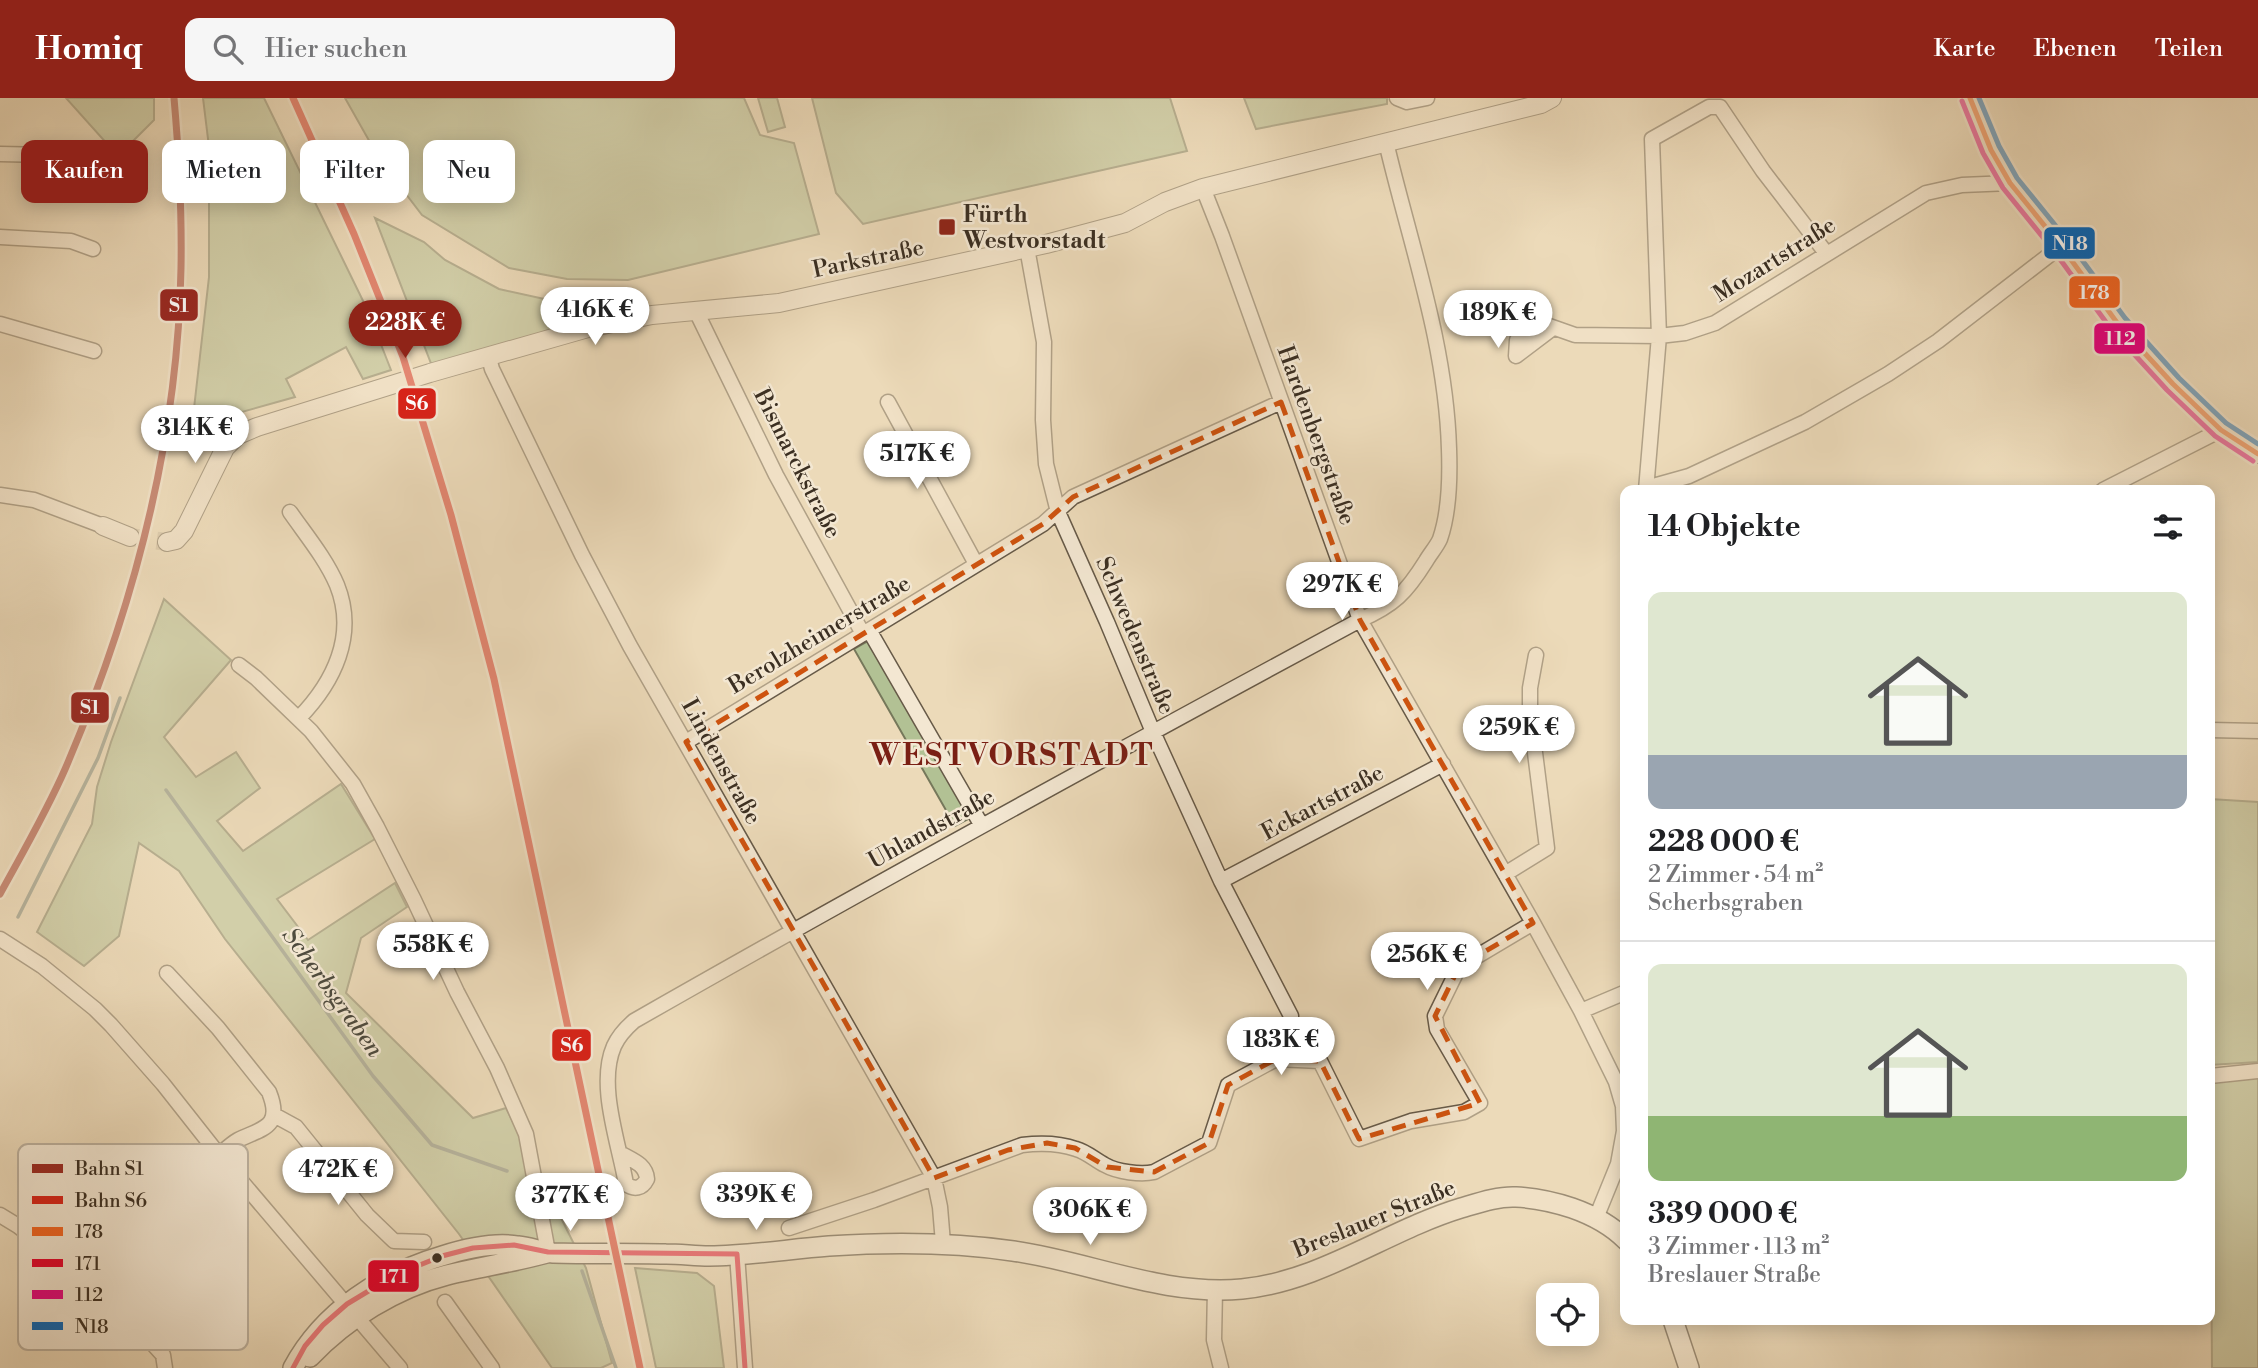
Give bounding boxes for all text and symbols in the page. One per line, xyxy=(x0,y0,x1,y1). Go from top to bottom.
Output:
search box xyxy=(185,18,675,81)
text: Homiq xyxy=(35,29,143,70)
icon: search xyxy=(209,30,247,68)
text: Hier suchen xyxy=(265,33,407,65)
text: Karte xyxy=(1934,34,1996,64)
text: Ebenen xyxy=(2034,34,2117,64)
text: Teilen xyxy=(2155,34,2223,64)
chip: Kaufen xyxy=(21,140,148,203)
chip: Mieten xyxy=(162,140,286,203)
chip: Filter xyxy=(300,140,409,203)
chip: Neu xyxy=(423,140,515,203)
place label: Fürth Westvorstadt xyxy=(962,201,1106,255)
street label: Mozartstraße xyxy=(1708,211,1841,309)
marker: Fürth Westvorstadt xyxy=(937,217,957,237)
line badge: N18 xyxy=(2043,226,2096,260)
text: N18 xyxy=(2052,232,2088,256)
street label: Parkstraße xyxy=(810,234,926,284)
line badge: 178 xyxy=(2068,275,2121,309)
text: 178 xyxy=(2078,281,2110,305)
line badge: S1 xyxy=(159,288,199,322)
pin: 416K € xyxy=(538,288,652,347)
pin: 189K € xyxy=(1441,290,1555,350)
text: S1 xyxy=(169,294,189,318)
text: 416K € xyxy=(556,296,634,324)
text: 189K € xyxy=(1459,299,1537,327)
pin: 228K € xyxy=(348,300,462,360)
text: 228K € xyxy=(365,309,445,337)
line badge: 112 xyxy=(2093,322,2146,355)
text: 112 xyxy=(2104,327,2136,351)
street label: Hardenbergstraße xyxy=(1271,342,1362,529)
street label: Bismarckstraße xyxy=(747,383,847,543)
line badge: S6 xyxy=(397,387,437,420)
text: S6 xyxy=(406,392,428,416)
pin: 314K € xyxy=(138,406,252,465)
text: 314K € xyxy=(157,414,233,442)
pin: 517K € xyxy=(860,432,974,491)
text: 517K € xyxy=(880,440,954,468)
text: 14 Objekte xyxy=(1648,508,1801,546)
icon: filters xyxy=(2149,508,2187,546)
street label: Schwedenstraße xyxy=(1089,552,1181,718)
pin: 297K € xyxy=(1285,562,1399,622)
street label: Berolzheimerstraße xyxy=(723,569,916,701)
text: 297K € xyxy=(1302,571,1382,599)
icon: home xyxy=(1855,638,1981,764)
line badge: S1 xyxy=(70,691,110,724)
street label: Lindenstraße xyxy=(675,694,767,829)
text: S1 xyxy=(80,696,100,720)
pin: 259K € xyxy=(1462,706,1576,765)
text: 259K € xyxy=(1479,714,1559,742)
district label: WESTVORSTADT xyxy=(869,737,1154,775)
street label: Eckartstraße xyxy=(1256,759,1389,847)
street label: Uhlandstraße xyxy=(863,783,1000,875)
text: 228 000 € xyxy=(1648,823,1799,861)
text: 2 Zimmer · 54 m² xyxy=(1648,861,1823,889)
text: Scherbsgraben xyxy=(1648,889,1803,917)
water label: Scherbsgraben xyxy=(275,922,390,1064)
pin: 558K € xyxy=(376,922,490,982)
text: 558K € xyxy=(393,931,473,959)
pin: 256K € xyxy=(1370,932,1484,992)
text: 256K € xyxy=(1387,941,1467,969)
icon: home xyxy=(1855,1010,1981,1136)
pin: 183K € xyxy=(1224,1018,1338,1077)
text: 183K € xyxy=(1243,1026,1319,1054)
line badge: S6 xyxy=(551,1028,592,1062)
text: S6 xyxy=(561,1034,583,1058)
legend xyxy=(18,1144,248,1350)
pin: 472K € xyxy=(281,1148,395,1207)
text: 472K € xyxy=(298,1156,378,1184)
text: Bahn S1 xyxy=(74,1157,144,1181)
pin: 339K € xyxy=(699,1172,813,1232)
pin: 377K € xyxy=(513,1174,627,1233)
street label: Breslauer Straße xyxy=(1288,1174,1460,1265)
text: 339K € xyxy=(716,1181,796,1209)
text: 377K € xyxy=(531,1182,609,1210)
pin: 306K € xyxy=(1033,1188,1147,1247)
text: Bahn S6 xyxy=(74,1189,147,1213)
text: 339 000 € xyxy=(1648,1195,1798,1233)
text: 306K € xyxy=(1049,1196,1131,1224)
text: 178 xyxy=(75,1220,103,1244)
text: 3 Zimmer · 113 m² xyxy=(1648,1233,1829,1261)
unlabelled marker xyxy=(430,1251,444,1265)
text: 171 xyxy=(75,1252,101,1276)
line badge: 171 xyxy=(367,1259,420,1293)
text: Breslauer Straße xyxy=(1648,1261,1821,1289)
text: 171 xyxy=(380,1265,408,1289)
text: 112 xyxy=(75,1283,103,1307)
map controls xyxy=(1536,1283,1599,1346)
button: locate xyxy=(1536,1283,1599,1346)
text: N18 xyxy=(75,1315,109,1339)

